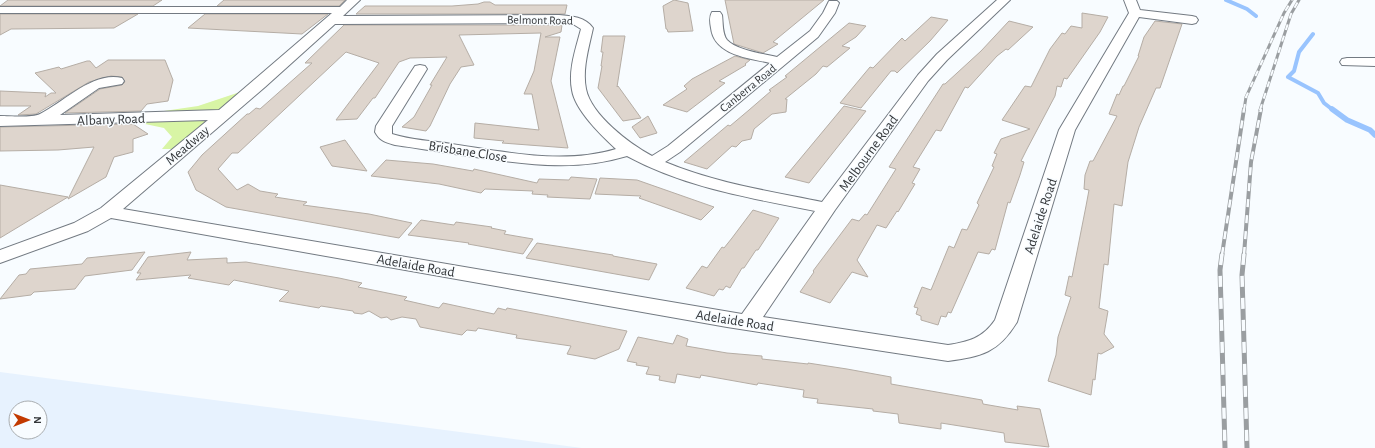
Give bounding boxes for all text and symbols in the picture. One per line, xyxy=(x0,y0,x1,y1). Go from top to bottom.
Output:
street label: Belmont Road xyxy=(507,13,573,27)
street label: Canberra Road xyxy=(718,62,778,114)
street label: Albany Road xyxy=(77,112,145,128)
street label: Melbourne Road xyxy=(837,113,901,194)
street label: Meadway xyxy=(163,124,212,168)
street label: Brisbane Close xyxy=(428,139,508,165)
street label: Adelaide Road xyxy=(1022,177,1060,256)
street label: Adelaide Road xyxy=(376,252,456,280)
street label: Adelaide Road xyxy=(695,308,775,334)
north arrow xyxy=(8,400,48,440)
text: N xyxy=(32,416,43,424)

